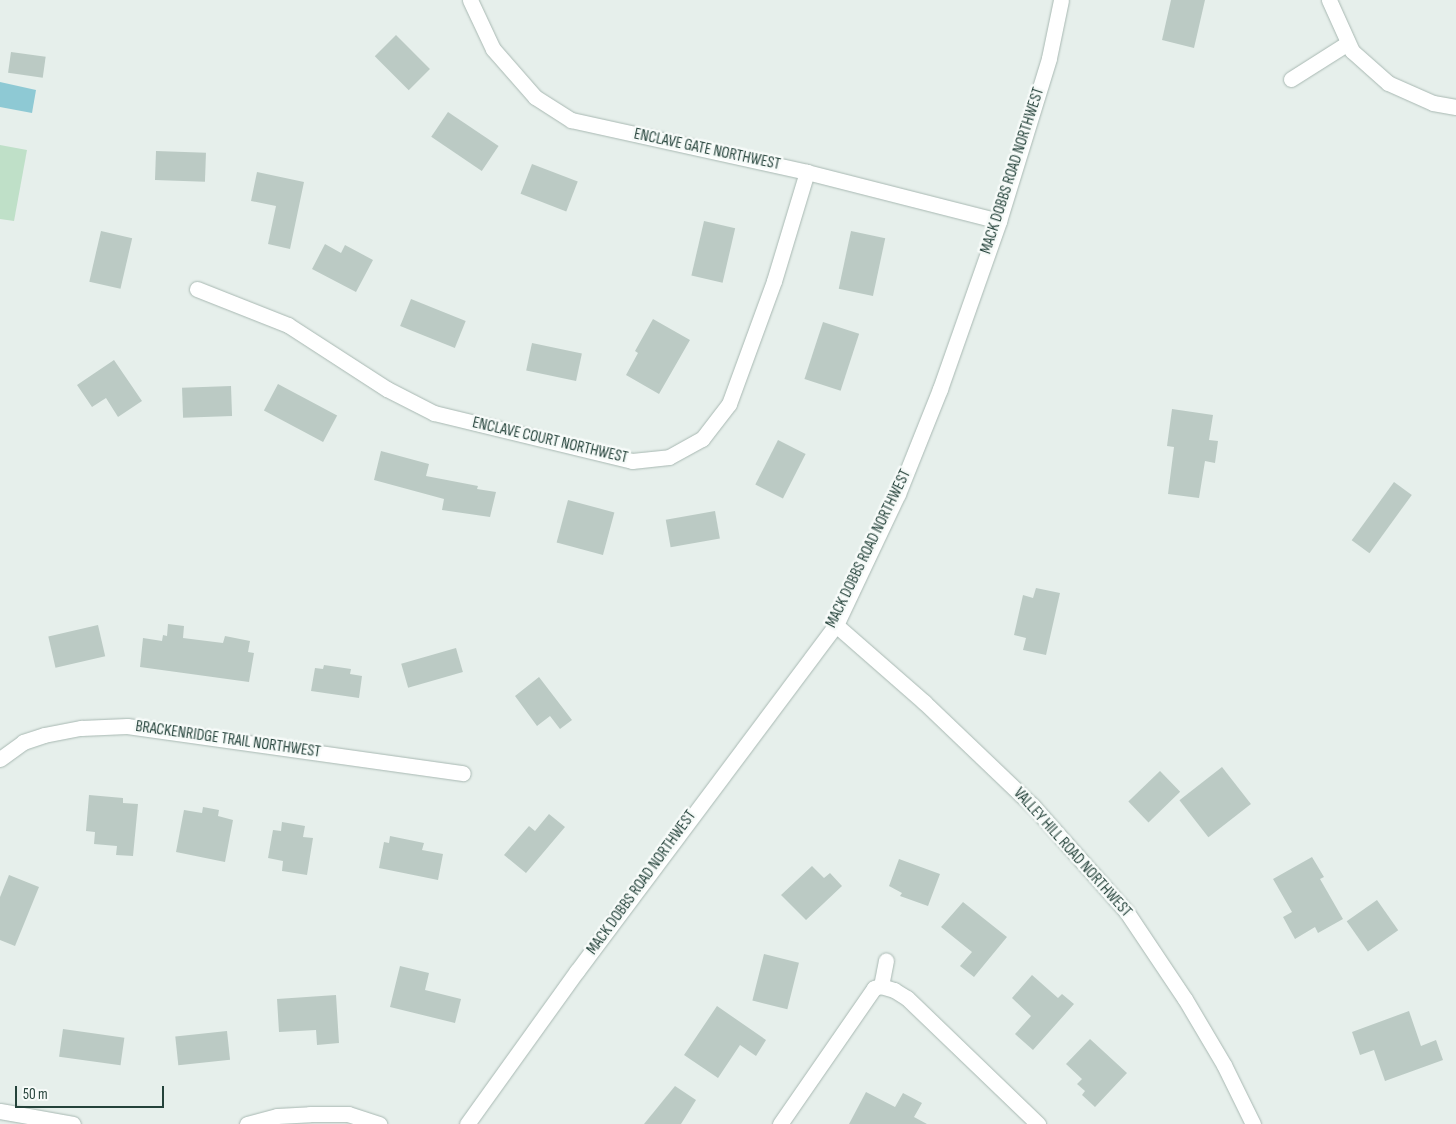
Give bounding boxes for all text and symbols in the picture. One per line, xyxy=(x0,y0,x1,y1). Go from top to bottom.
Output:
street label: MACK DOBBS ROAD NORTHWEST xyxy=(977,85,1049,257)
street label: ENCLAVE GATE NORTHWEST xyxy=(632,125,782,175)
street label: ENCLAVE COURT NORTHWEST xyxy=(470,414,630,468)
street label: MACK DOBBS ROAD NORTHWEST xyxy=(822,467,916,631)
street label: BRACKENRIDGE TRAIL NORTHWEST xyxy=(134,717,322,763)
street label: VALLEY HILL ROAD NORTHWEST xyxy=(1009,784,1135,922)
street label: MACK DOBBS ROAD NORTHWEST xyxy=(583,807,701,959)
scale bar xyxy=(18,1076,166,1108)
text: 50 m xyxy=(23,1085,48,1104)

